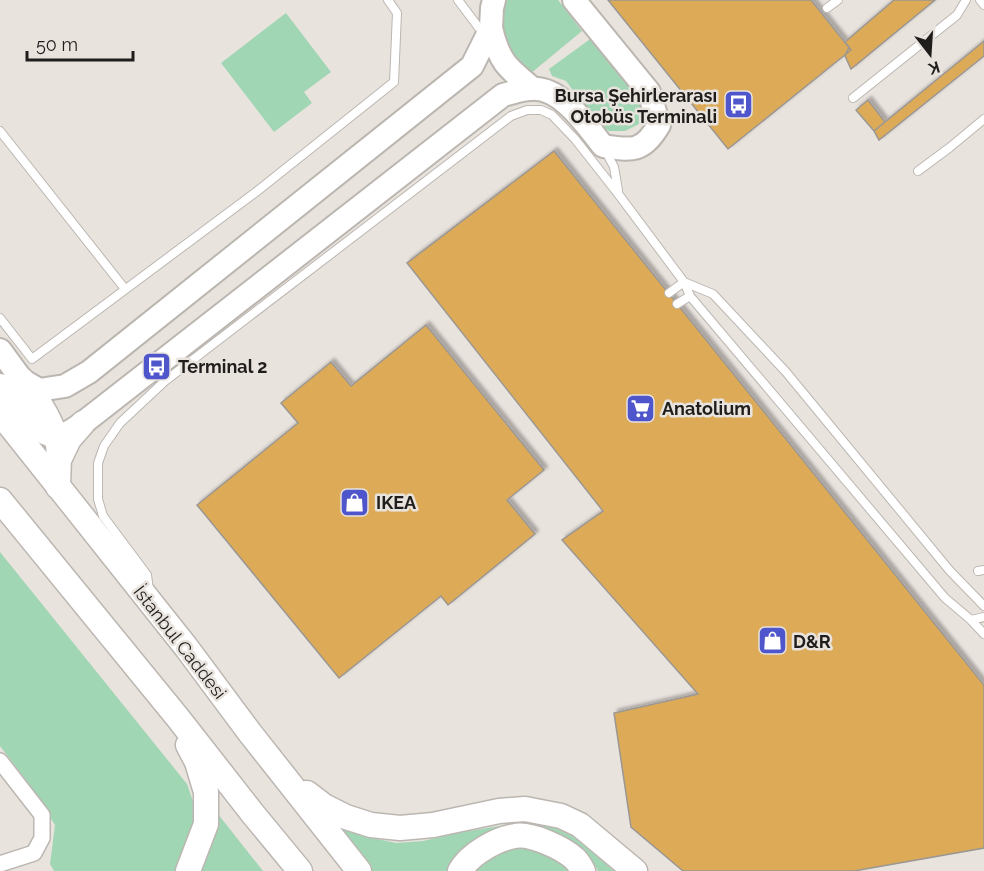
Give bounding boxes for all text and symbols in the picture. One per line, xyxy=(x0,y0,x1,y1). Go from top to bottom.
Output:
scale bar xyxy=(27,24,134,62)
north arrow xyxy=(900,24,960,84)
text: 50 m xyxy=(36,34,78,55)
text: K xyxy=(926,57,942,79)
place label: Bursa Şehirlerarası Otobüs Terminali xyxy=(554,85,717,127)
bus stop icon: Bursa Şehirlerarası Otobüs Terminali xyxy=(722,89,754,121)
bus stop icon: Terminal 2 xyxy=(141,350,173,382)
place label: Terminal 2 xyxy=(178,356,267,377)
supermarket icon: Anatolium xyxy=(625,392,657,424)
place label: Anatolium xyxy=(662,398,751,419)
shop icon: IKEA xyxy=(339,486,371,518)
place label: IKEA xyxy=(376,492,417,513)
street label: İstanbul Caddesi xyxy=(129,581,231,703)
shop icon: D&R xyxy=(756,625,788,657)
place label: D&R xyxy=(793,631,831,652)

